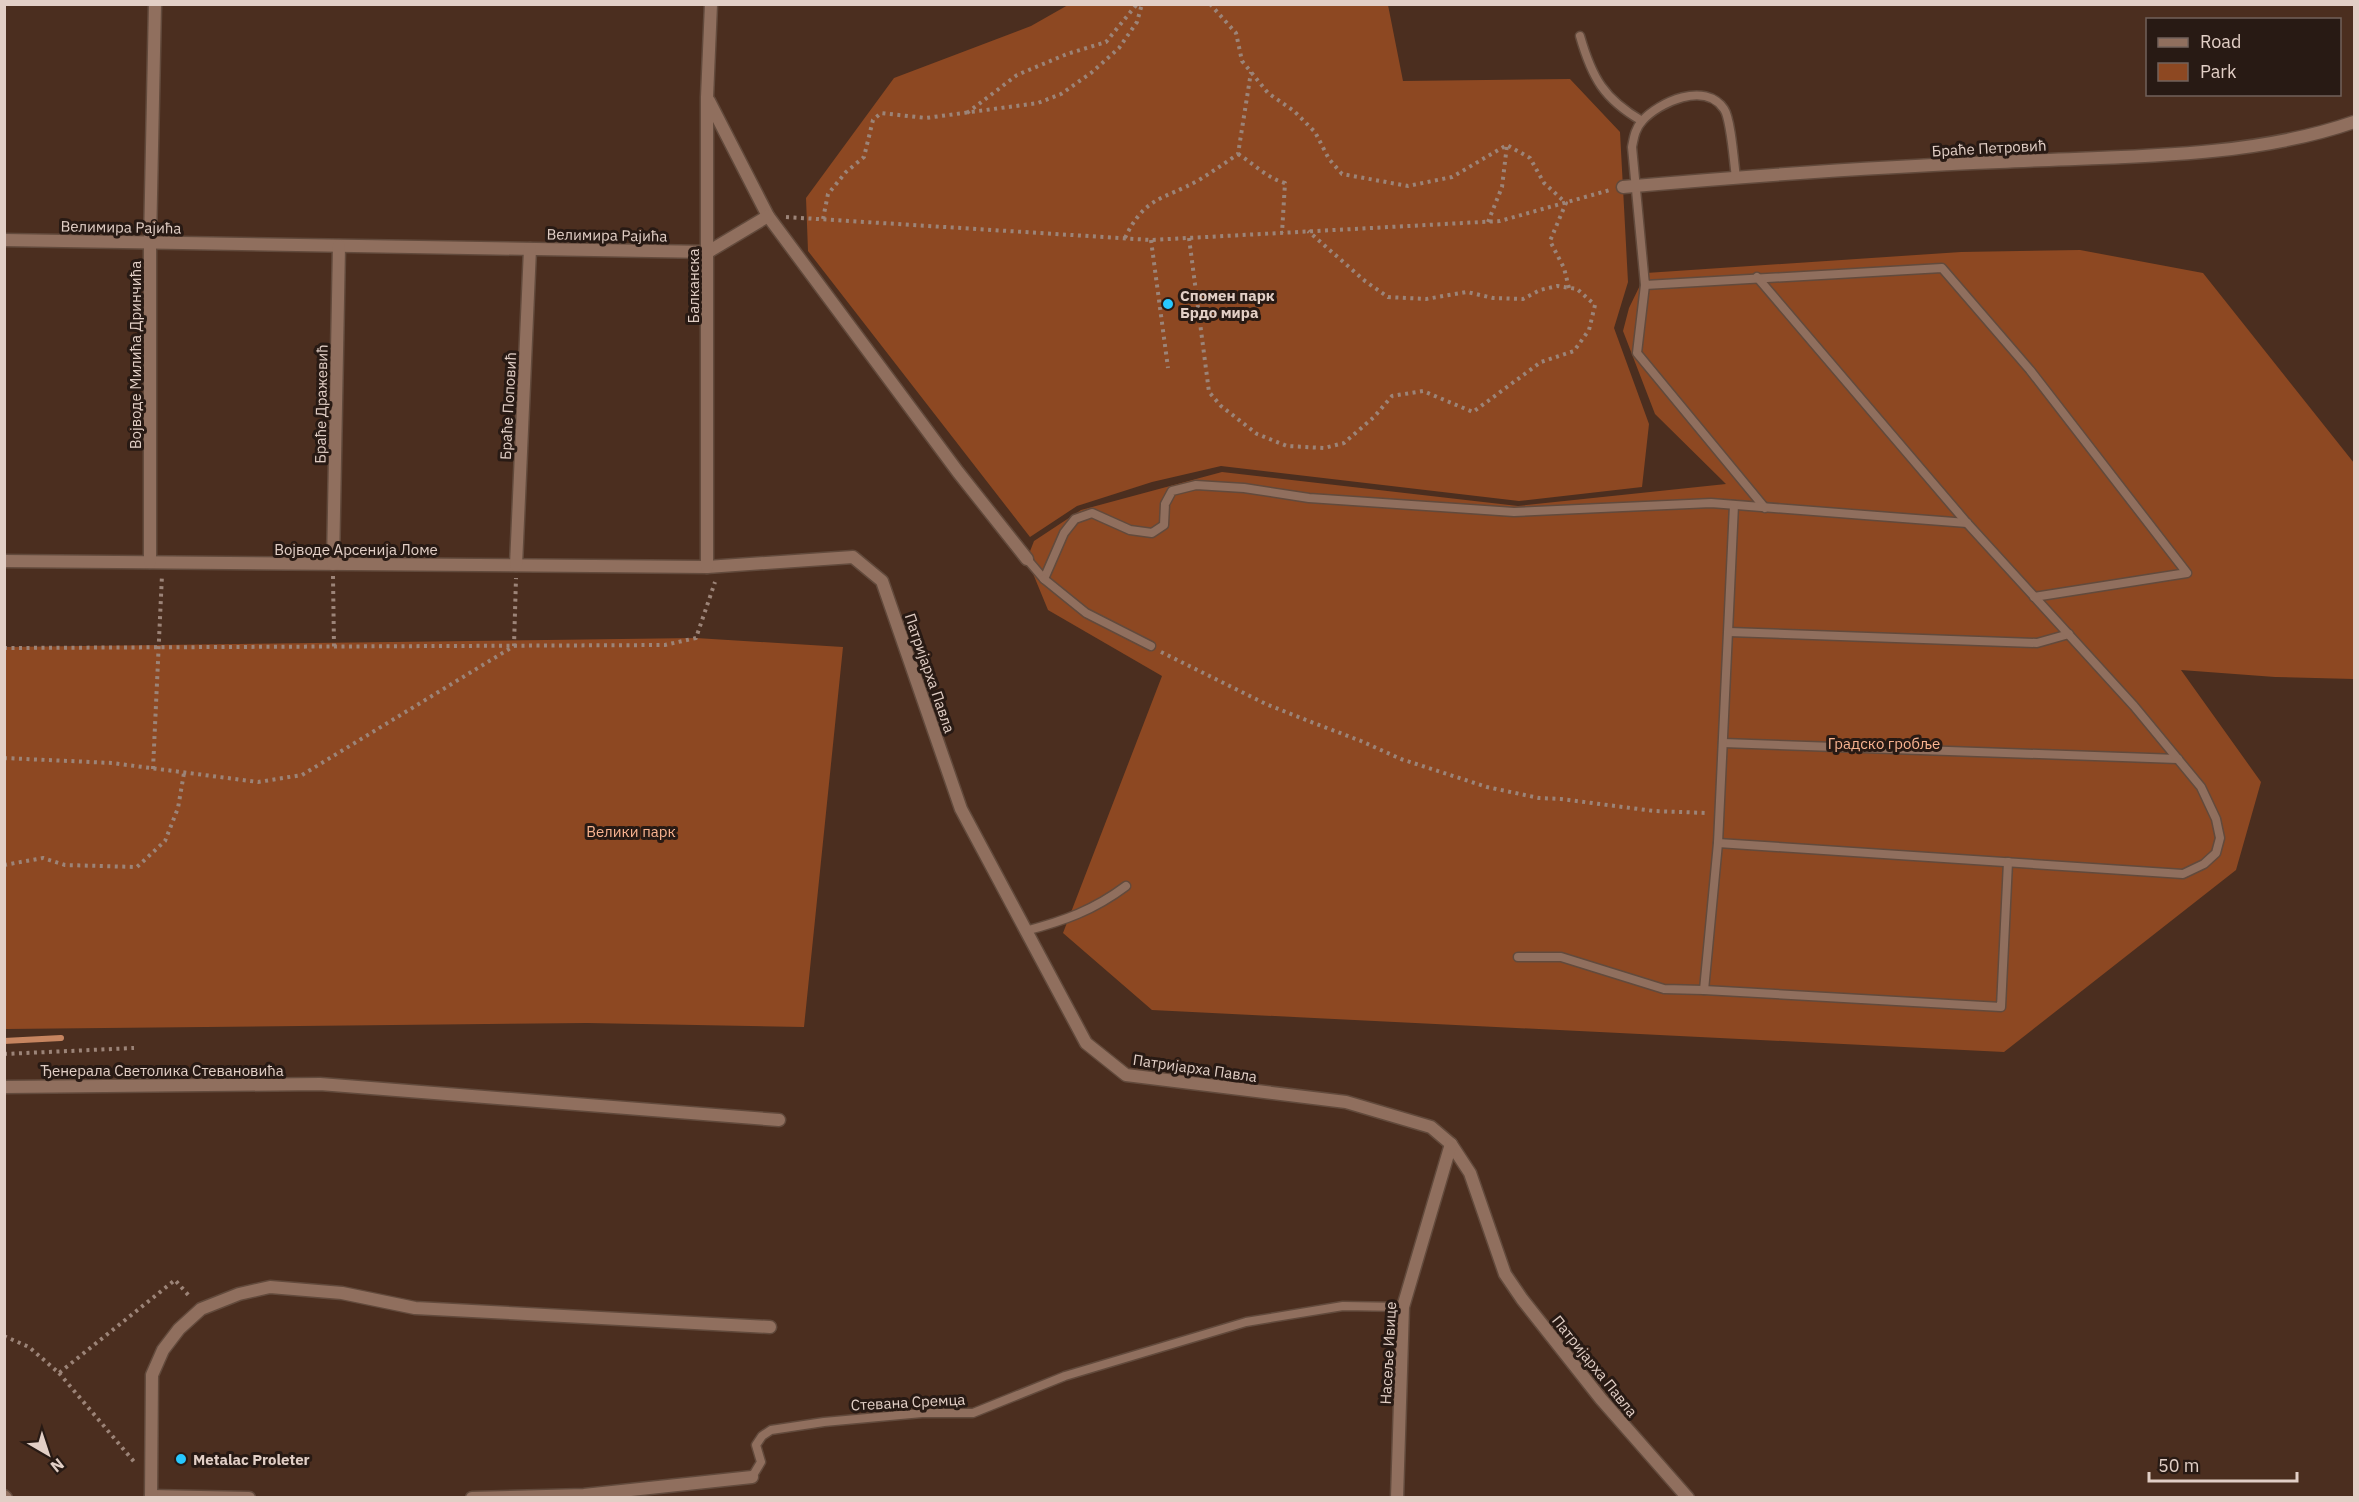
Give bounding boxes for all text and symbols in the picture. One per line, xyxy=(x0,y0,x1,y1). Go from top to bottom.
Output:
legend xyxy=(2146,18,2341,96)
text: Road xyxy=(2200,30,2241,53)
text: Park xyxy=(2200,60,2237,83)
street label: Браће Петровић xyxy=(1931,136,2047,160)
street label: Велимира Рајића xyxy=(60,216,182,238)
street label: Велимира Рајића xyxy=(546,224,668,246)
street label: Балканска xyxy=(684,249,703,323)
street label: Војводе Милића Дринчића xyxy=(126,261,145,449)
place label: Спомен парк Брдо мира xyxy=(1180,286,1275,322)
marker: Спомен парк Брдо мира xyxy=(1161,297,1175,311)
street label: Браће Дражевић xyxy=(310,344,332,464)
street label: Браће Поповић xyxy=(496,352,520,460)
street label: Војводе Арсенија Ломе xyxy=(274,540,438,559)
street label: Патријарха Павла xyxy=(901,611,959,735)
park label: Градско гробље xyxy=(1828,734,1940,753)
park label: Велики парк xyxy=(586,822,676,841)
street label: Патријарха Павла xyxy=(1132,1050,1258,1086)
street label: Ђенерала Светолика Стевановића xyxy=(40,1061,284,1080)
street label: Насеље Ивице xyxy=(1376,1301,1400,1405)
street label: Патријарха Павла xyxy=(1548,1311,1642,1421)
street label: Стевана Сремца xyxy=(850,1390,966,1414)
north arrow xyxy=(18,1424,78,1484)
scale bar xyxy=(2149,1445,2298,1483)
place label: Metalac Proleter xyxy=(193,1450,310,1469)
marker: Metalac Proleter xyxy=(174,1452,188,1466)
text: N xyxy=(47,1454,68,1477)
text: 50 m xyxy=(2158,1454,2200,1477)

